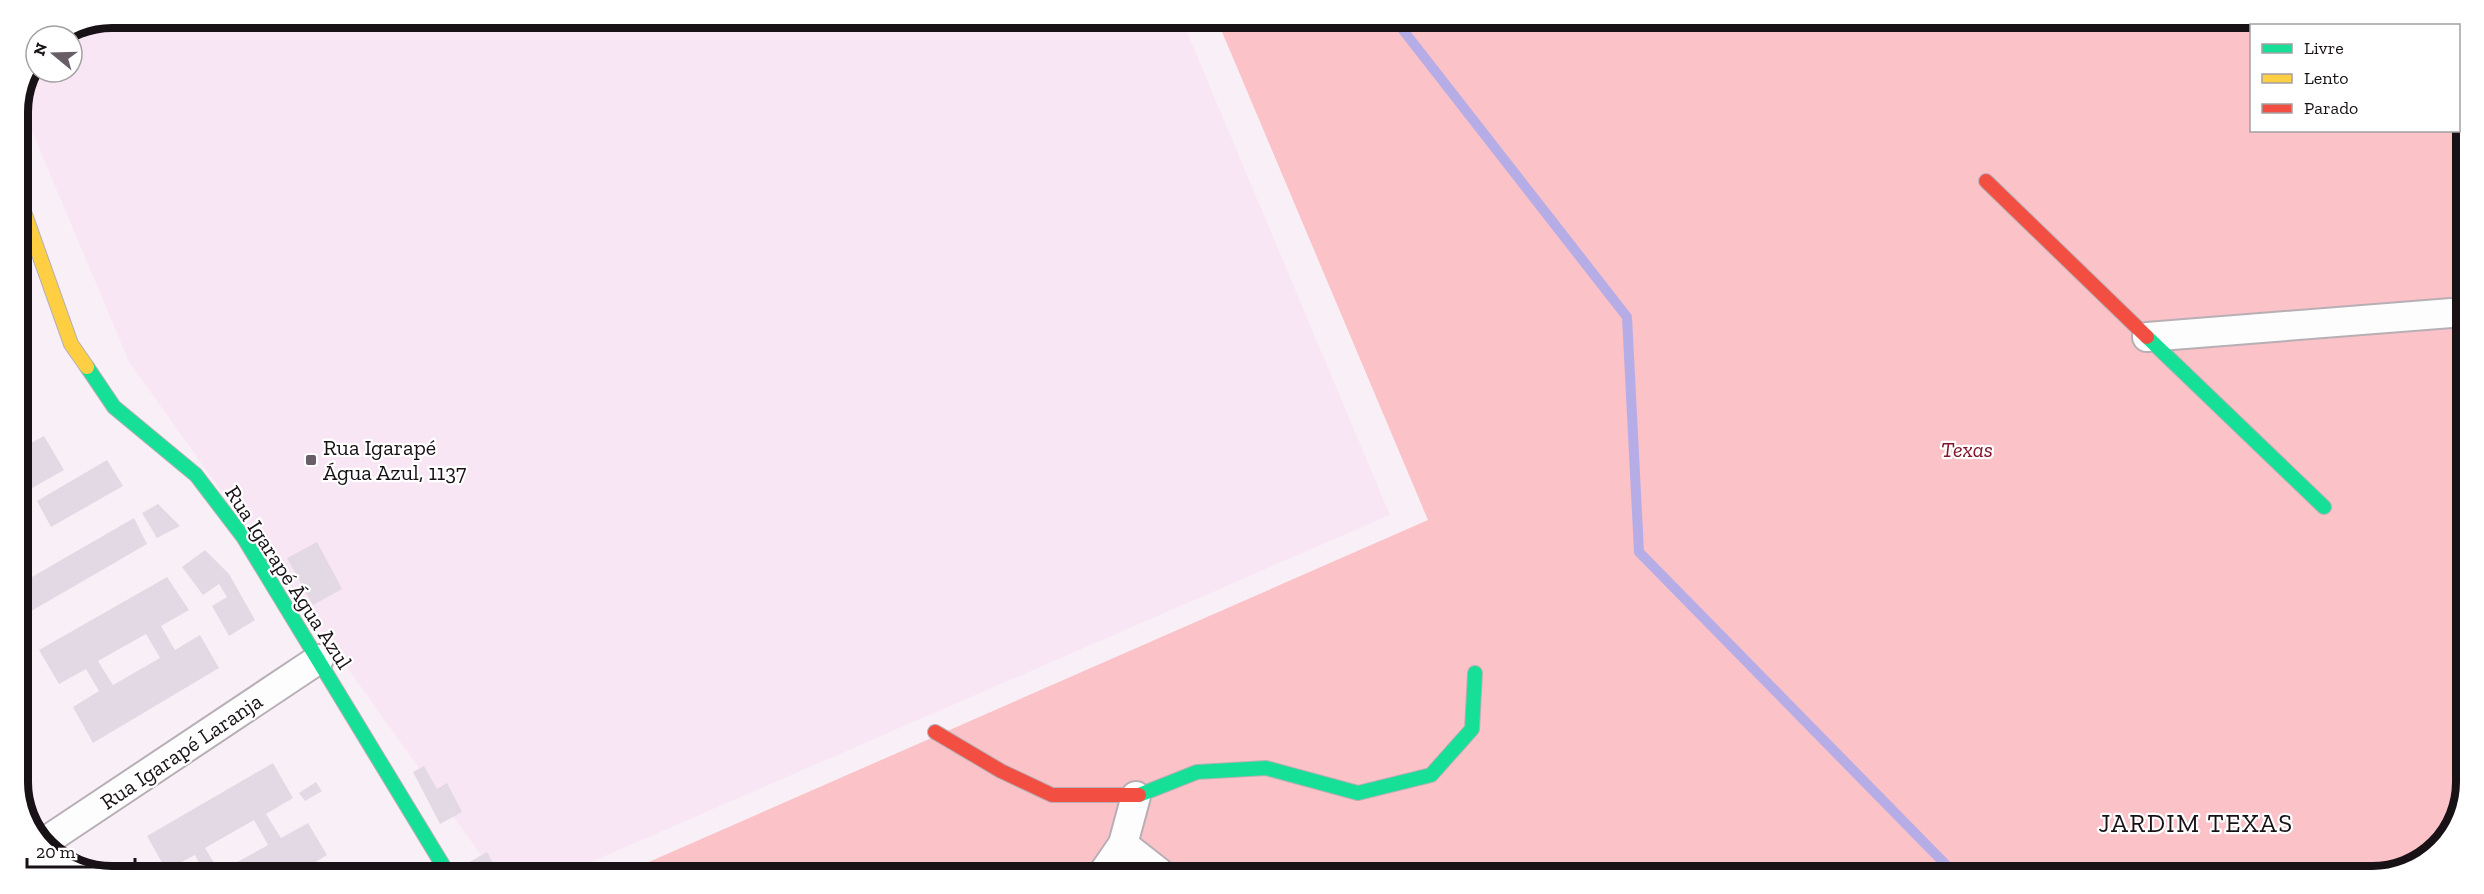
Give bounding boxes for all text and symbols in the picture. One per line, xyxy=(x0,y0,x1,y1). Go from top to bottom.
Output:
north arrow xyxy=(24,24,84,84)
legend xyxy=(2250,24,2460,132)
text: Livre xyxy=(2304,37,2344,59)
text: N xyxy=(29,40,51,58)
text: Lento xyxy=(2304,67,2349,89)
text: Parado xyxy=(2304,97,2358,119)
place label: Rua Igarapé Água Azul, 1137 xyxy=(323,434,467,486)
park label: Texas xyxy=(1941,436,1993,463)
marker: Rua Igarapé Água Azul, 1137 xyxy=(304,453,318,467)
street label: Rua Igarapé Água Azul xyxy=(219,480,358,674)
street label: Rua Igarapé Laranja xyxy=(95,687,268,816)
district label: JARDIM TEXAS xyxy=(2098,807,2294,839)
scale bar xyxy=(27,831,135,869)
text: 20 m xyxy=(36,841,76,863)

